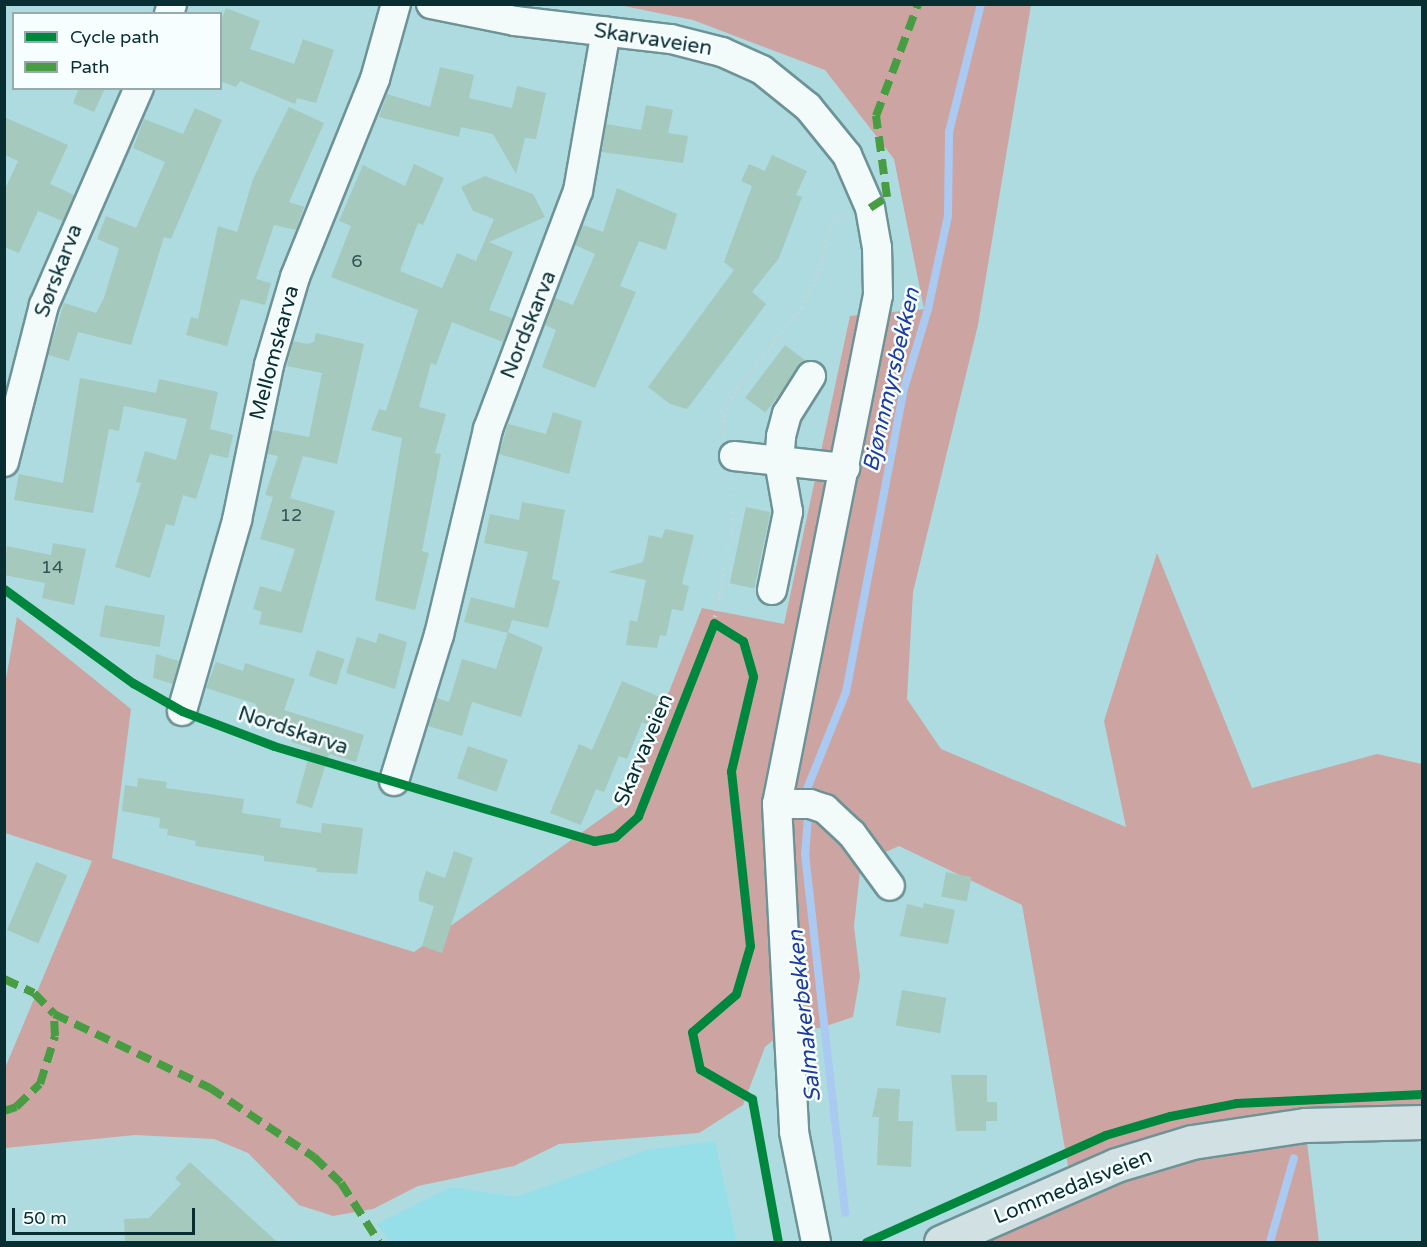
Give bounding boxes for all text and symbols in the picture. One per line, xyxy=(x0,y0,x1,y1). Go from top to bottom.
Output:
legend xyxy=(12,12,222,90)
street label: Skarvaveien xyxy=(592,18,714,62)
text: Cycle path xyxy=(70,26,159,48)
text: Path xyxy=(70,56,109,78)
street label: Sørskarva xyxy=(30,221,88,321)
house number: 6 xyxy=(351,250,363,272)
street label: Nordskarva xyxy=(496,267,562,383)
street label: Mellomskarva xyxy=(245,283,305,423)
water label: Bjønnmyrsbekken xyxy=(858,286,926,474)
house number: 12 xyxy=(280,504,302,526)
house number: 14 xyxy=(41,556,63,578)
street label: Skarvaveien xyxy=(609,690,679,810)
street label: Nordskarva xyxy=(235,701,351,761)
water label: Salmakerbekken xyxy=(783,929,827,1103)
street label: Lommedalsveien xyxy=(990,1144,1156,1230)
scale bar xyxy=(15,1196,198,1234)
text: 50 m xyxy=(23,1207,67,1229)

